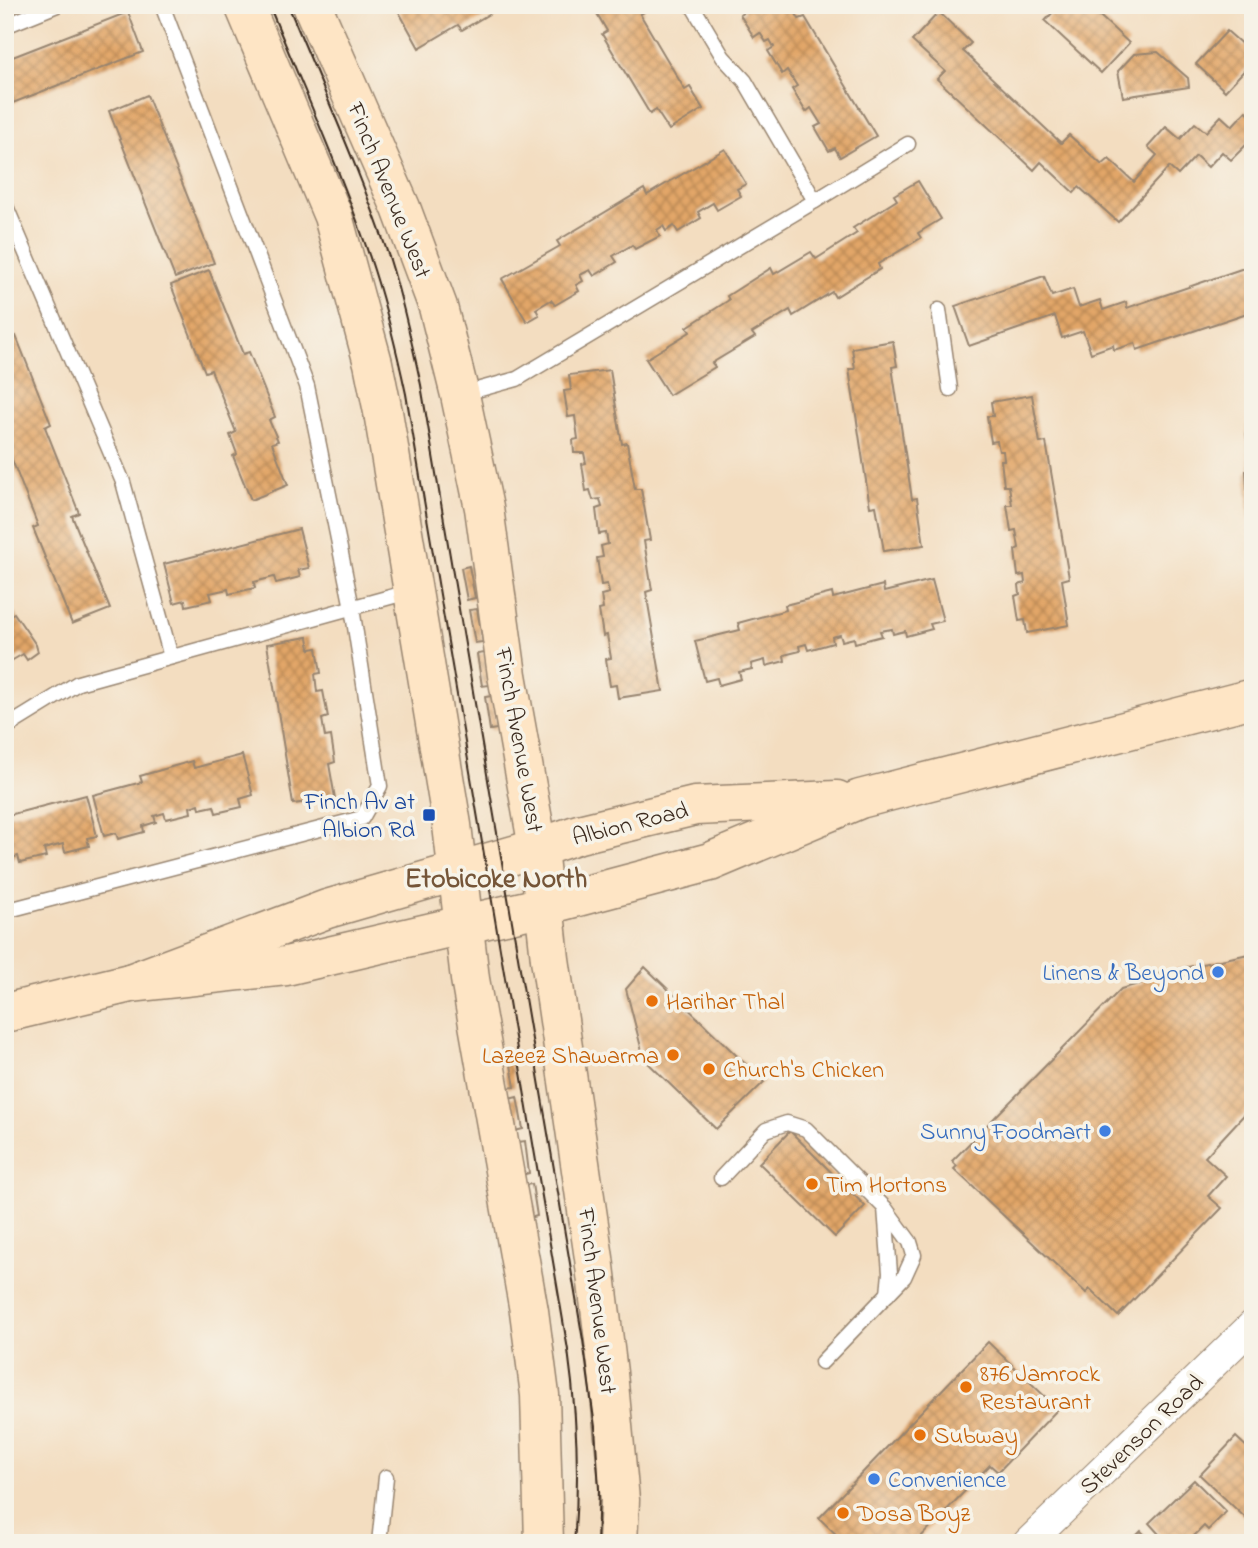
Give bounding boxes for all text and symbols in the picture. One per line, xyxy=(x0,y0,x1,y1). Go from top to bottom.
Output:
street label: Finch Avenue West xyxy=(336,97,439,284)
street label: Finch Avenue West xyxy=(484,644,551,836)
place label: Finch Av at Albion Rd xyxy=(303,786,416,849)
street label: Albion Road xyxy=(569,794,693,857)
marker: Finch Av at Albion Rd xyxy=(421,807,437,823)
district label: Etobicoke North xyxy=(405,860,587,901)
place label: Linens & Beyond xyxy=(1042,957,1205,993)
marker: Linens & Beyond xyxy=(1210,964,1226,980)
place label: Harihar Thal xyxy=(666,986,785,1021)
marker: Harihar Thal xyxy=(644,993,660,1009)
place label: Lazeez Shawarma xyxy=(482,1040,659,1075)
marker: Lazeez Shawarma xyxy=(665,1047,681,1063)
place label: Church's Chicken xyxy=(723,1054,884,1089)
marker: Church's Chicken xyxy=(701,1061,717,1077)
place label: Sunny Foodmart xyxy=(920,1116,1091,1152)
marker: Sunny Foodmart xyxy=(1097,1123,1113,1139)
place label: Tim Hortons xyxy=(826,1169,947,1204)
marker: Tim Hortons xyxy=(804,1176,820,1192)
street label: Finch Avenue West xyxy=(567,1205,624,1396)
place label: 876 Jamrock Restaurant xyxy=(980,1358,1100,1421)
street label: Stevenson Road xyxy=(1072,1367,1213,1504)
marker: 876 Jamrock Restaurant xyxy=(958,1379,974,1395)
place label: Subway xyxy=(934,1420,1018,1456)
marker: Subway xyxy=(912,1427,928,1443)
place label: Convenience xyxy=(888,1464,1007,1499)
marker: Convenience xyxy=(866,1471,882,1487)
place label: Dosa Boyz xyxy=(856,1498,971,1534)
marker: Dosa Boyz xyxy=(835,1505,851,1521)

